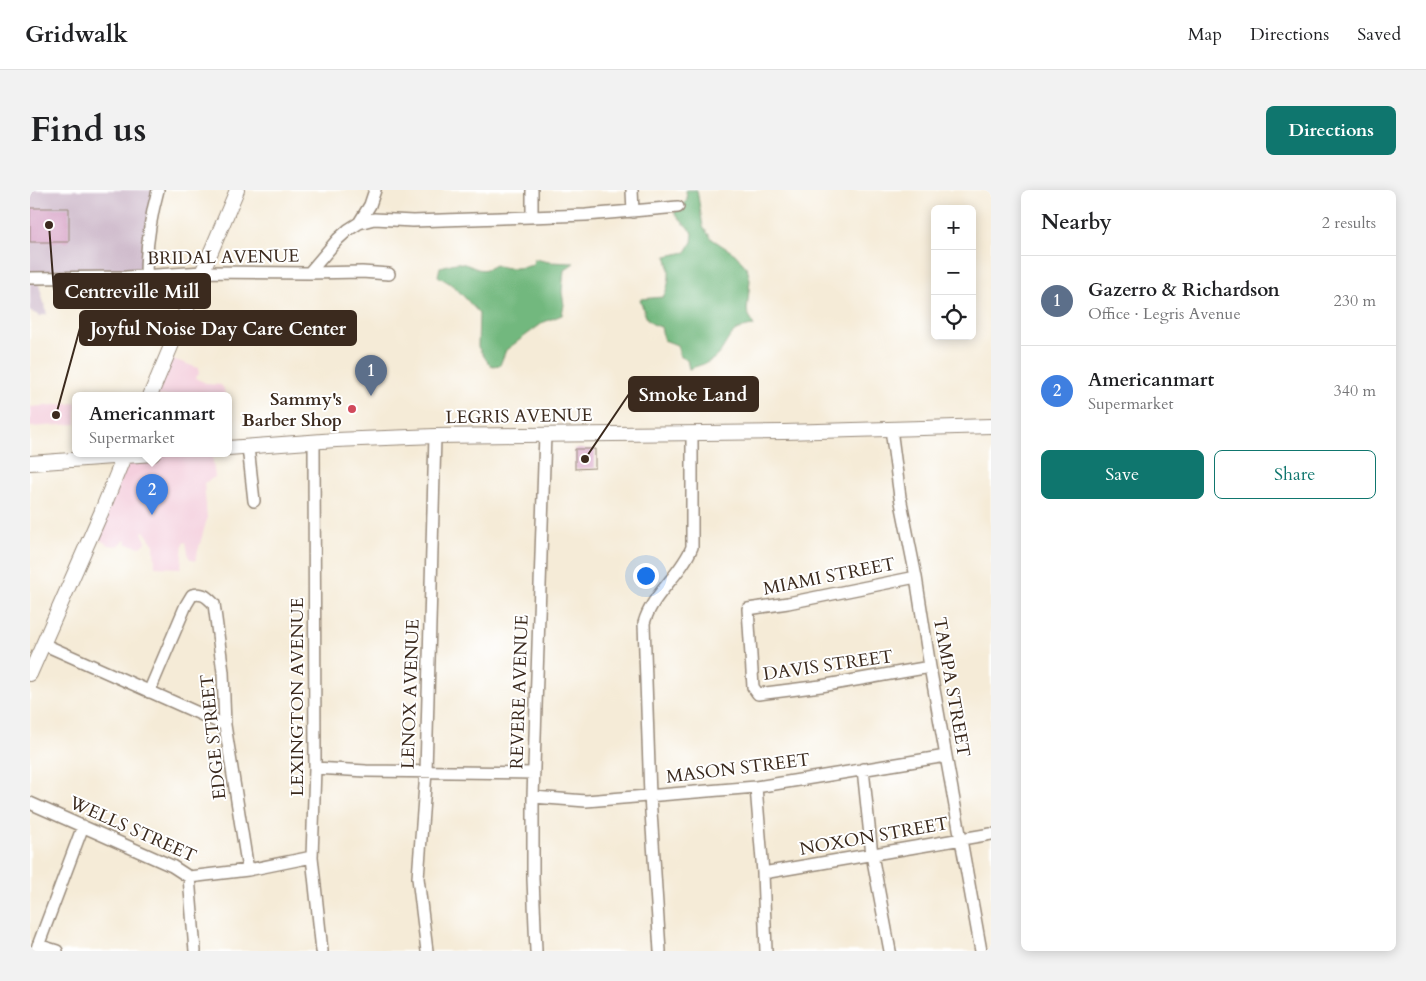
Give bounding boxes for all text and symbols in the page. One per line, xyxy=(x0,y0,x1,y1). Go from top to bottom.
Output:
text: Gridwalk xyxy=(25,18,128,51)
text: Map xyxy=(1188,22,1222,47)
text: Directions xyxy=(1250,22,1329,47)
text: Saved xyxy=(1357,22,1401,47)
text: Find us xyxy=(30,106,146,154)
button: Directions xyxy=(1266,106,1396,155)
map controls xyxy=(931,205,976,340)
button: + xyxy=(931,205,976,250)
text: Nearby xyxy=(1041,208,1112,237)
text: 2 results xyxy=(1322,212,1376,234)
street label: BRIDAL AVENUE xyxy=(147,244,299,271)
button: − xyxy=(931,250,976,295)
callout: Centreville Mill xyxy=(54,274,210,308)
text: Gazerro & Richardson xyxy=(1088,277,1280,303)
text: Centreville Mill xyxy=(64,279,200,305)
text: 1 xyxy=(1053,290,1061,312)
text: 230 m xyxy=(1334,290,1376,312)
button: locate xyxy=(931,295,976,340)
text: Office · Legris Avenue xyxy=(1088,303,1241,325)
callout: Joyful Noise Day Care Center xyxy=(80,311,356,345)
text: Joyful Noise Day Care Center xyxy=(87,316,346,342)
pin: 1 xyxy=(355,355,387,396)
text: Americanmart xyxy=(1088,367,1214,393)
callout: Smoke Land xyxy=(629,377,758,411)
text: 2 xyxy=(1053,380,1061,402)
text: 340 m xyxy=(1334,380,1376,402)
text: Smoke Land xyxy=(639,382,747,408)
place label: Sammy's Barber Shop xyxy=(242,387,342,433)
popup xyxy=(72,392,232,457)
text: Supermarket xyxy=(1088,393,1174,415)
text: Americanmart xyxy=(89,401,215,427)
marker: Sammy's Barber Shop xyxy=(346,403,358,415)
street label: LEGRIS AVENUE xyxy=(445,403,593,430)
text: Supermarket xyxy=(89,427,175,449)
button: Save xyxy=(1041,450,1204,499)
button: Share xyxy=(1214,450,1376,499)
pin: 2 xyxy=(136,474,168,515)
street label: MIAMI STREET xyxy=(761,551,897,602)
your location xyxy=(633,563,659,589)
street label: LEXINGTON AVENUE xyxy=(285,597,310,797)
street label: REVERE AVENUE xyxy=(504,614,535,770)
street label: TAMPA STREET xyxy=(927,615,976,759)
street label: LENOX AVENUE xyxy=(395,619,426,770)
street label: DAVIS STREET xyxy=(762,644,895,687)
street label: EDGE STREET xyxy=(194,673,233,801)
street label: MASON STREET xyxy=(665,747,811,790)
street label: WELLS STREET xyxy=(64,790,200,869)
street label: NOXON STREET xyxy=(798,811,951,862)

